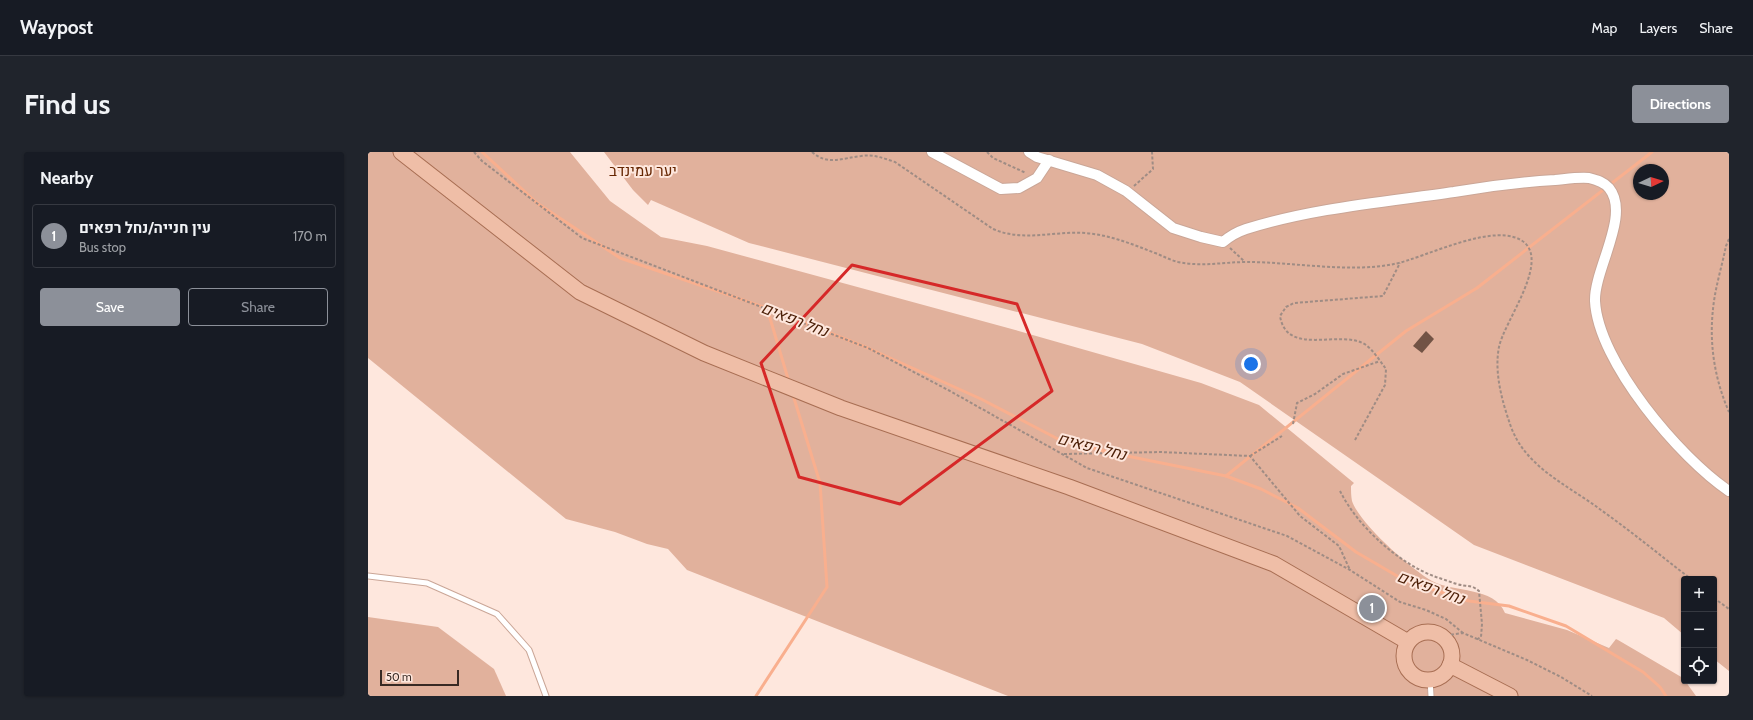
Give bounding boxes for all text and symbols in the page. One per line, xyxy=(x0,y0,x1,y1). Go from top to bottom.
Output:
text: Waypost xyxy=(20,16,93,39)
text: Map xyxy=(1592,19,1617,37)
text: Layers xyxy=(1639,19,1677,37)
text: Share xyxy=(1699,19,1733,37)
button: Directions xyxy=(1632,85,1729,123)
text: Find us xyxy=(24,87,110,121)
park label: יער עמינדב xyxy=(609,162,677,180)
north arrow xyxy=(1633,164,1669,200)
text: Nearby xyxy=(40,168,93,188)
text: עין חנייה/נחל רפאים xyxy=(79,219,211,237)
text: 1 xyxy=(52,228,56,244)
text: 170 m xyxy=(293,228,327,244)
text: Bus stop xyxy=(79,239,126,255)
button: Save xyxy=(40,288,180,326)
button: Share xyxy=(188,288,328,326)
water label: נחל רפאים xyxy=(759,298,832,341)
your location xyxy=(1241,354,1261,374)
water label: נחל רפאים xyxy=(1056,429,1129,464)
water label: נחל רפאים xyxy=(1395,567,1468,609)
map controls xyxy=(1681,576,1717,684)
button: + xyxy=(1681,576,1717,612)
pin: 1 xyxy=(1359,593,1385,623)
button: − xyxy=(1681,612,1717,648)
button: locate xyxy=(1681,648,1717,684)
scale bar xyxy=(380,668,459,687)
text: 50 m xyxy=(386,670,412,684)

